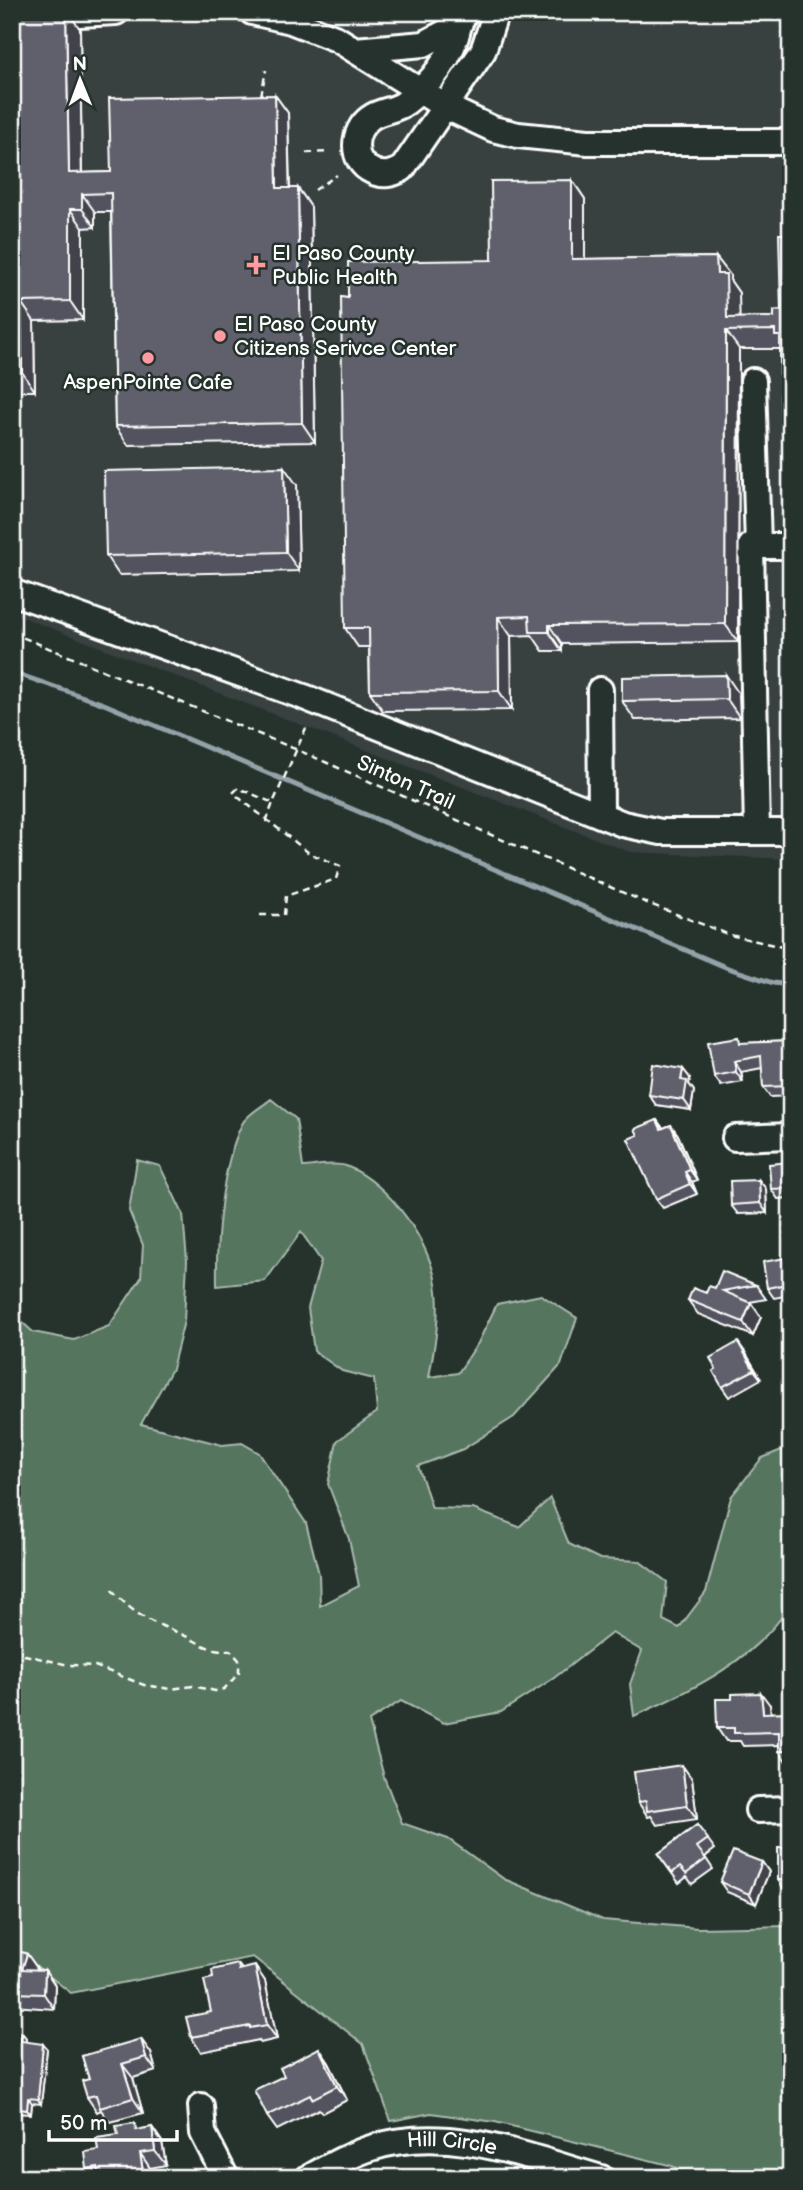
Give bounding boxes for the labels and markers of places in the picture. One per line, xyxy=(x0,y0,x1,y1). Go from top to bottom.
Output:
place label: El Paso County Public Health xyxy=(272,241,415,290)
marker: El Paso County Public Health xyxy=(246,255,266,275)
place label: El Paso County Citizens Serivce Center xyxy=(234,312,456,361)
marker: El Paso County Citizens Serivce Center xyxy=(212,328,228,344)
marker: AspenPointe Cafe xyxy=(140,350,156,366)
place label: AspenPointe Cafe xyxy=(64,370,232,395)

